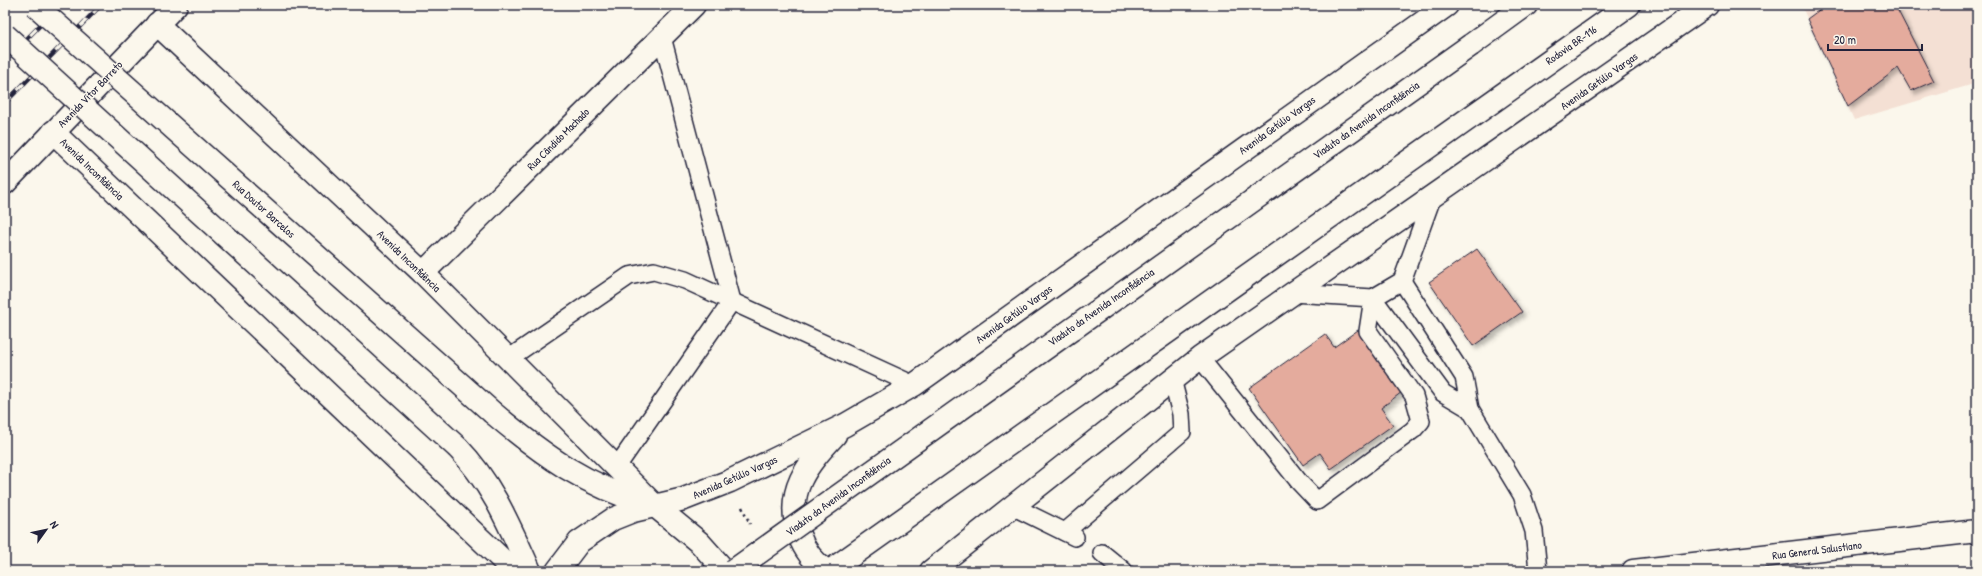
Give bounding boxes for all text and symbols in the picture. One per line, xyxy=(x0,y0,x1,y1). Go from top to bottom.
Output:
street label: Rodovia BR-116 xyxy=(1543,22,1600,68)
scale bar xyxy=(1828,26,1922,52)
text: 20 m xyxy=(1834,31,1856,48)
street label: Avenida Getúlio Vargas xyxy=(1558,49,1640,113)
street label: Avenida Vitor Barreto xyxy=(55,57,126,130)
street label: Viaduto da Avenida Inconfidência xyxy=(1310,78,1422,162)
street label: Avenida Getúlio Vargas xyxy=(1236,93,1318,157)
street label: Rua Cândido Machado xyxy=(524,105,592,173)
street label: Avenida Inconfidência xyxy=(57,135,127,203)
street label: Rua Doutor Barcelos xyxy=(230,177,298,241)
street label: Avenida Inconfidência xyxy=(374,227,444,295)
street label: Viaduto da Avenida Inconfidência xyxy=(1045,265,1157,349)
street label: Avenida Getúlio Vargas xyxy=(973,282,1055,346)
street label: Avenida Getúlio Vargas xyxy=(691,452,779,502)
street label: Viaduto da Avenida Inconfidência xyxy=(783,453,894,539)
north arrow xyxy=(26,510,66,550)
text: N xyxy=(47,518,62,531)
street label: Rua General Salustiano xyxy=(1771,537,1863,562)

